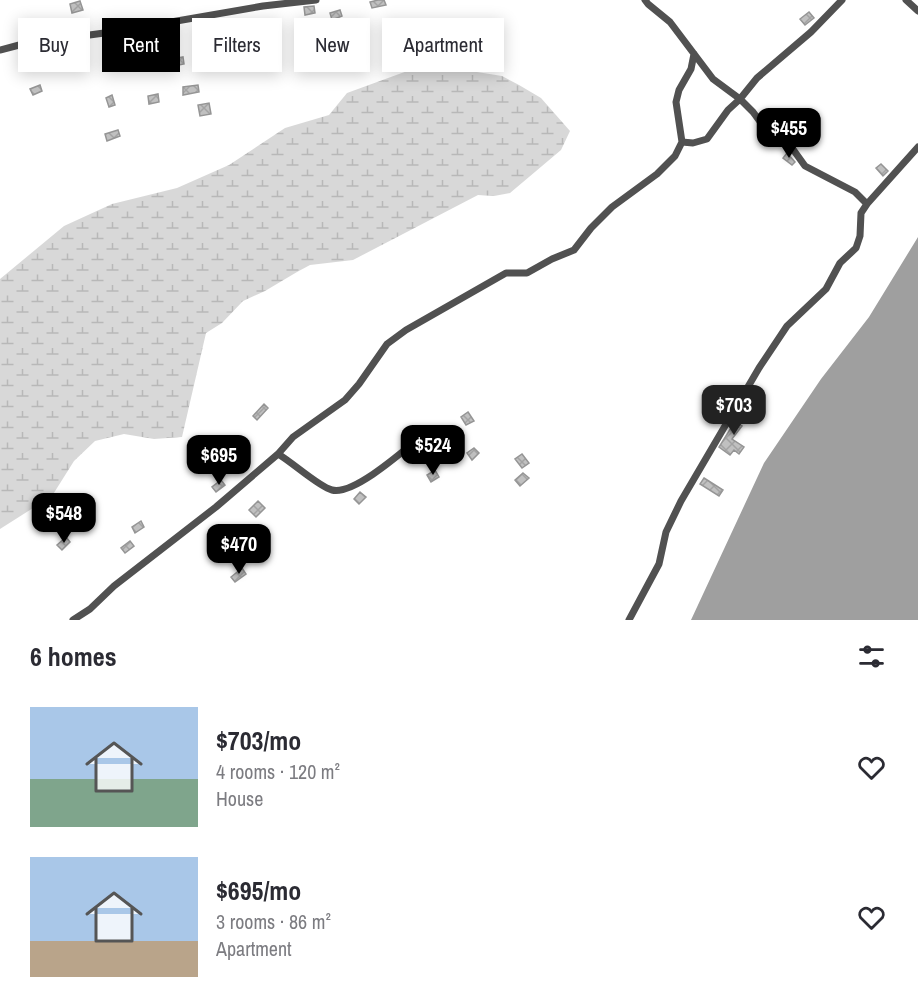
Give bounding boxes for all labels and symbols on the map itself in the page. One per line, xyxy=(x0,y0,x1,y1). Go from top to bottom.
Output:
pin: $455 xyxy=(753,108,825,159)
pin: $703 xyxy=(698,385,770,436)
pin: $524 xyxy=(397,425,469,476)
pin: $695 xyxy=(183,435,255,486)
pin: $548 xyxy=(28,493,100,544)
pin: $470 xyxy=(203,524,275,575)

